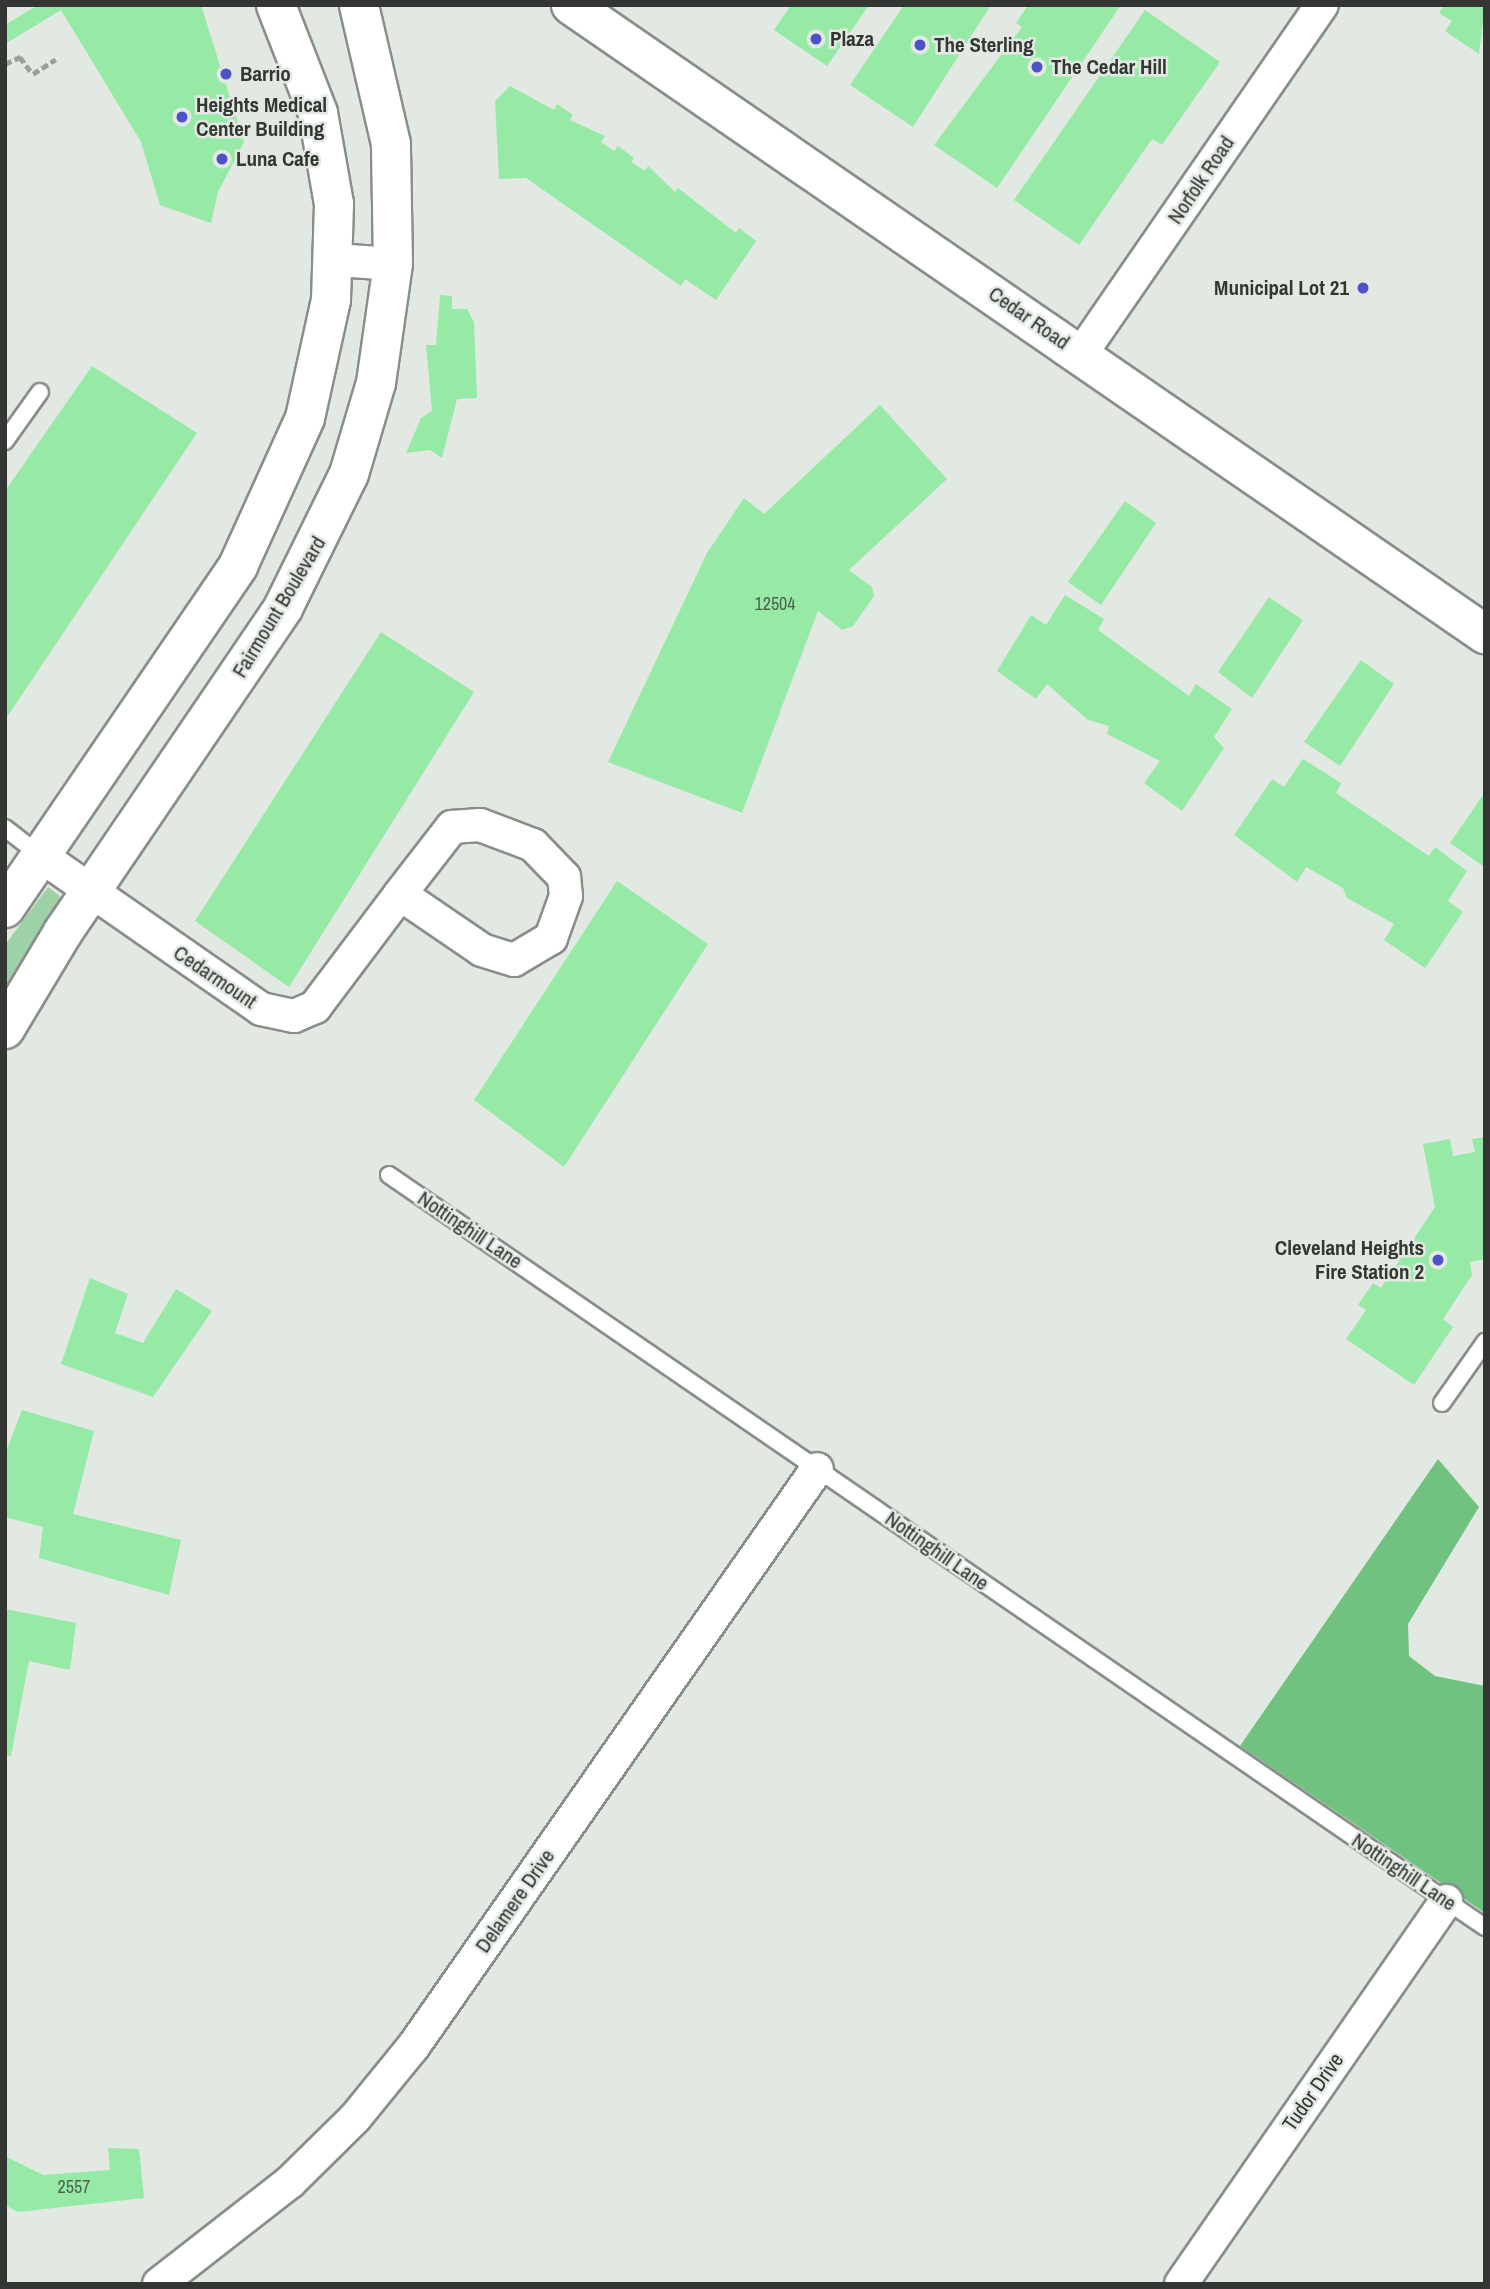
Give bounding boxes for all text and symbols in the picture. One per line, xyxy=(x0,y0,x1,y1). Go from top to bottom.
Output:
place label: Plaza xyxy=(830,26,874,52)
marker: Plaza xyxy=(808,31,824,47)
place label: The Sterling xyxy=(934,32,1034,58)
marker: The Sterling xyxy=(912,37,928,53)
place label: The Cedar Hill xyxy=(1051,54,1167,80)
marker: The Cedar Hill xyxy=(1029,59,1045,75)
place label: Barrio xyxy=(240,61,291,87)
marker: Barrio xyxy=(218,66,234,82)
place label: Heights Medical Center Building xyxy=(196,92,327,142)
marker: Heights Medical Center Building xyxy=(174,109,190,125)
street label: Norfolk Road xyxy=(1162,131,1240,229)
place label: Luna Cafe xyxy=(236,146,319,172)
marker: Luna Cafe xyxy=(214,151,230,167)
place label: Municipal Lot 21 xyxy=(1214,275,1349,301)
marker: Municipal Lot 21 xyxy=(1355,280,1371,296)
street label: Cedar Road xyxy=(984,281,1074,355)
street label: Fairmount Boulevard xyxy=(227,532,331,682)
house number: 12504 xyxy=(754,593,796,615)
street label: Cedarmount xyxy=(169,940,261,1014)
street label: Nottinghill Lane xyxy=(413,1186,527,1274)
place label: Cleveland Heights Fire Station 2 xyxy=(1275,1235,1424,1285)
marker: Cleveland Heights Fire Station 2 xyxy=(1430,1252,1446,1268)
street label: Nottinghill Lane xyxy=(880,1506,994,1596)
street label: Nottinghill Lane xyxy=(1347,1828,1461,1916)
street label: Delamere Drive xyxy=(470,1844,560,1958)
street label: Tudor Drive xyxy=(1277,2048,1349,2136)
house number: 2557 xyxy=(58,2176,90,2198)

